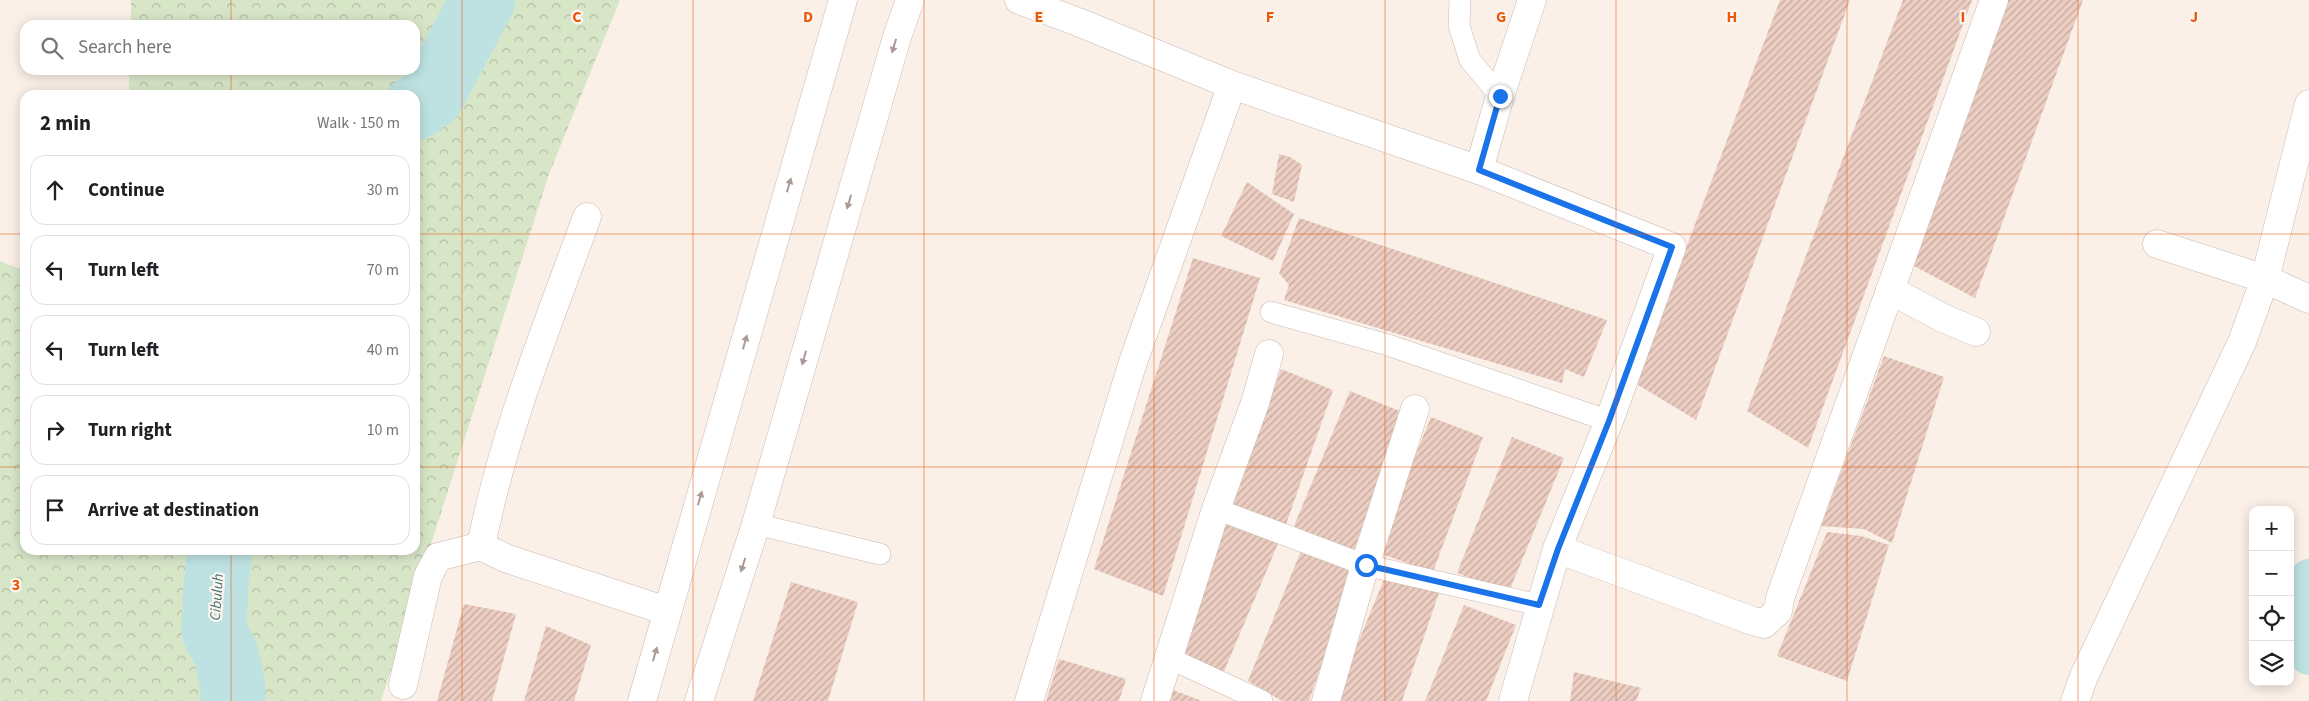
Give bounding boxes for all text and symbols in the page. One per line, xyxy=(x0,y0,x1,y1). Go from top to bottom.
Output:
text: C xyxy=(572,6,582,28)
text: D xyxy=(803,6,813,28)
text: E xyxy=(1035,6,1043,28)
text: F xyxy=(1266,6,1274,28)
text: G xyxy=(1496,6,1506,28)
text: H xyxy=(1727,6,1737,28)
text: I xyxy=(1961,6,1965,28)
text: J xyxy=(2190,6,2198,28)
search box xyxy=(20,20,420,75)
icon: search xyxy=(38,34,66,62)
text: Search here xyxy=(78,34,172,61)
one-way arrow xyxy=(889,39,897,54)
route end xyxy=(1489,85,1512,108)
text: 2 min xyxy=(40,108,91,138)
text: Walk · 150 m xyxy=(317,112,400,134)
icon: ahead xyxy=(41,176,69,204)
text: Continue xyxy=(88,177,165,204)
one-way arrow xyxy=(786,178,794,193)
text: 30 m xyxy=(367,179,399,201)
one-way arrow xyxy=(844,195,852,210)
icon: left xyxy=(41,256,69,284)
text: Turn left xyxy=(88,257,159,284)
text: 70 m xyxy=(367,259,399,281)
one-way arrow xyxy=(741,334,749,349)
icon: left xyxy=(41,336,69,364)
text: Turn left xyxy=(88,337,159,364)
text: 40 m xyxy=(367,339,399,361)
one-way arrow xyxy=(800,351,808,366)
icon: right xyxy=(41,416,69,444)
text: Turn right xyxy=(88,417,172,444)
text: 10 m xyxy=(367,419,399,441)
one-way arrow xyxy=(696,490,704,505)
icon: arrive xyxy=(41,496,69,524)
text: Arrive at destination xyxy=(88,497,259,524)
map controls xyxy=(2249,506,2294,686)
button: + xyxy=(2249,506,2294,551)
button: − xyxy=(2249,551,2294,596)
route start xyxy=(1355,554,1378,577)
one-way arrow xyxy=(739,557,747,572)
water label: Cibuluh xyxy=(205,573,229,621)
text: 3 xyxy=(12,574,20,596)
button: locate xyxy=(2249,596,2294,641)
button: layers xyxy=(2249,641,2294,686)
one-way arrow xyxy=(652,647,660,662)

